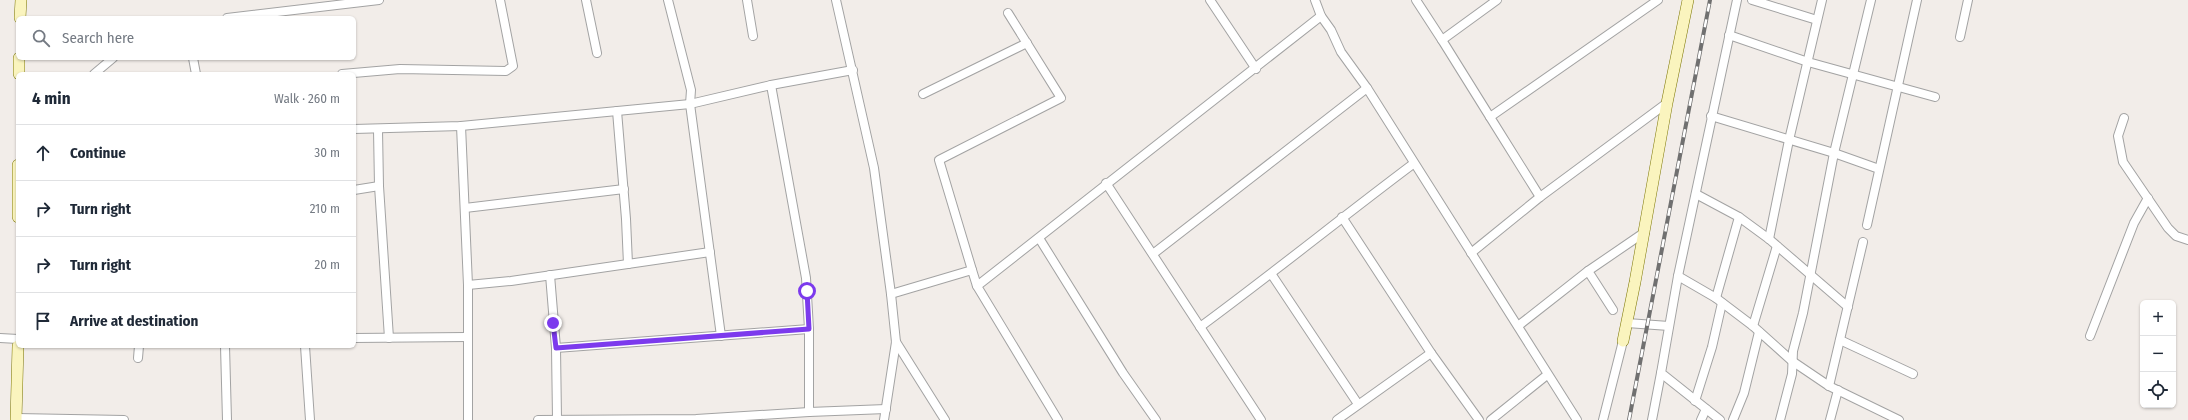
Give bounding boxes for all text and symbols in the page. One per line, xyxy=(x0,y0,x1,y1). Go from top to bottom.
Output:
search box xyxy=(16,16,356,60)
icon: search xyxy=(30,27,52,49)
text: Search here xyxy=(62,29,134,47)
text: 4 min xyxy=(32,88,71,109)
text: Walk · 260 m xyxy=(274,91,340,106)
icon: ahead xyxy=(32,142,54,164)
text: Continue xyxy=(70,144,126,162)
text: 30 m xyxy=(314,145,340,160)
icon: right xyxy=(32,198,54,220)
text: Turn right xyxy=(70,200,131,218)
text: 210 m xyxy=(310,201,340,216)
icon: right xyxy=(32,254,54,276)
text: Turn right xyxy=(70,256,131,274)
text: 20 m xyxy=(314,257,340,272)
route start xyxy=(798,282,816,300)
map controls xyxy=(2140,300,2176,408)
button: + xyxy=(2140,300,2176,336)
icon: arrive xyxy=(32,310,54,332)
text: Arrive at destination xyxy=(70,312,198,330)
route end xyxy=(544,314,562,332)
button: − xyxy=(2140,336,2176,372)
button: locate xyxy=(2140,372,2176,408)

